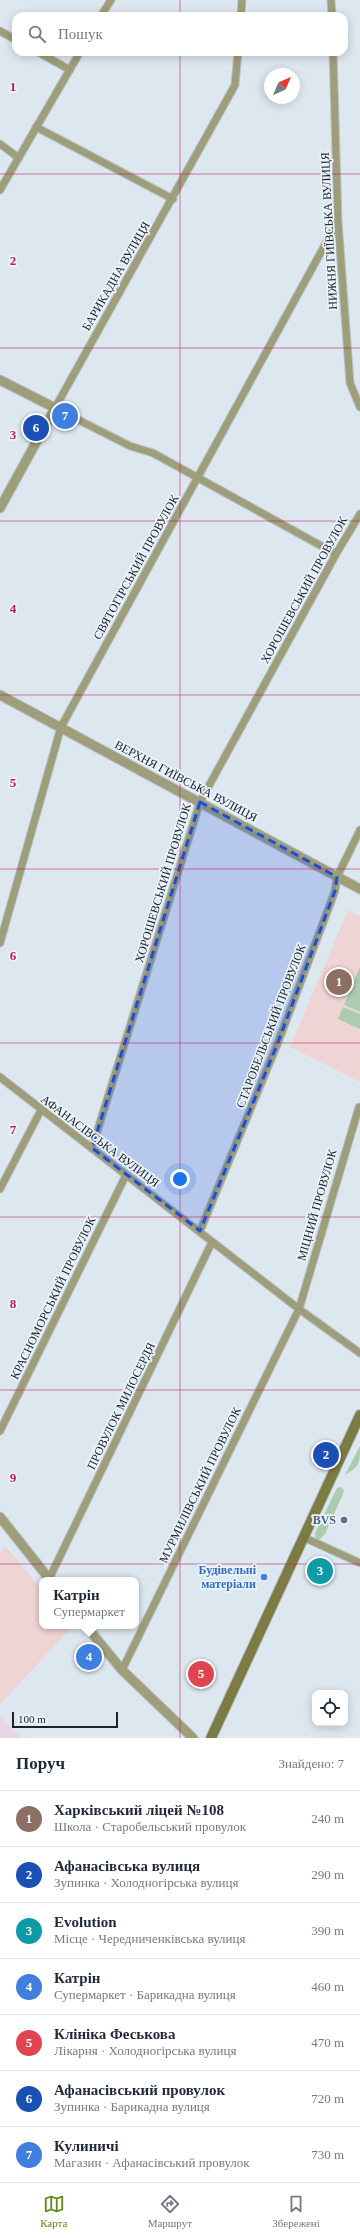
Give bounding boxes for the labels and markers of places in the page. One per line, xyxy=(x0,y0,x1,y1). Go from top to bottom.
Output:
pin: 7 xyxy=(52,401,78,431)
pin: 6 xyxy=(23,413,49,443)
pin: 1 xyxy=(326,967,352,997)
pin: 2 xyxy=(313,1440,339,1470)
place label: BVS xyxy=(313,1513,336,1527)
marker: BVS xyxy=(339,1515,349,1525)
pin: 3 xyxy=(307,1556,333,1586)
place label: Будівельні матеріали xyxy=(199,1563,257,1591)
marker: Будівельні матеріали xyxy=(259,1572,269,1582)
pin: 4 xyxy=(76,1642,102,1672)
pin: 5 xyxy=(188,1659,214,1689)

